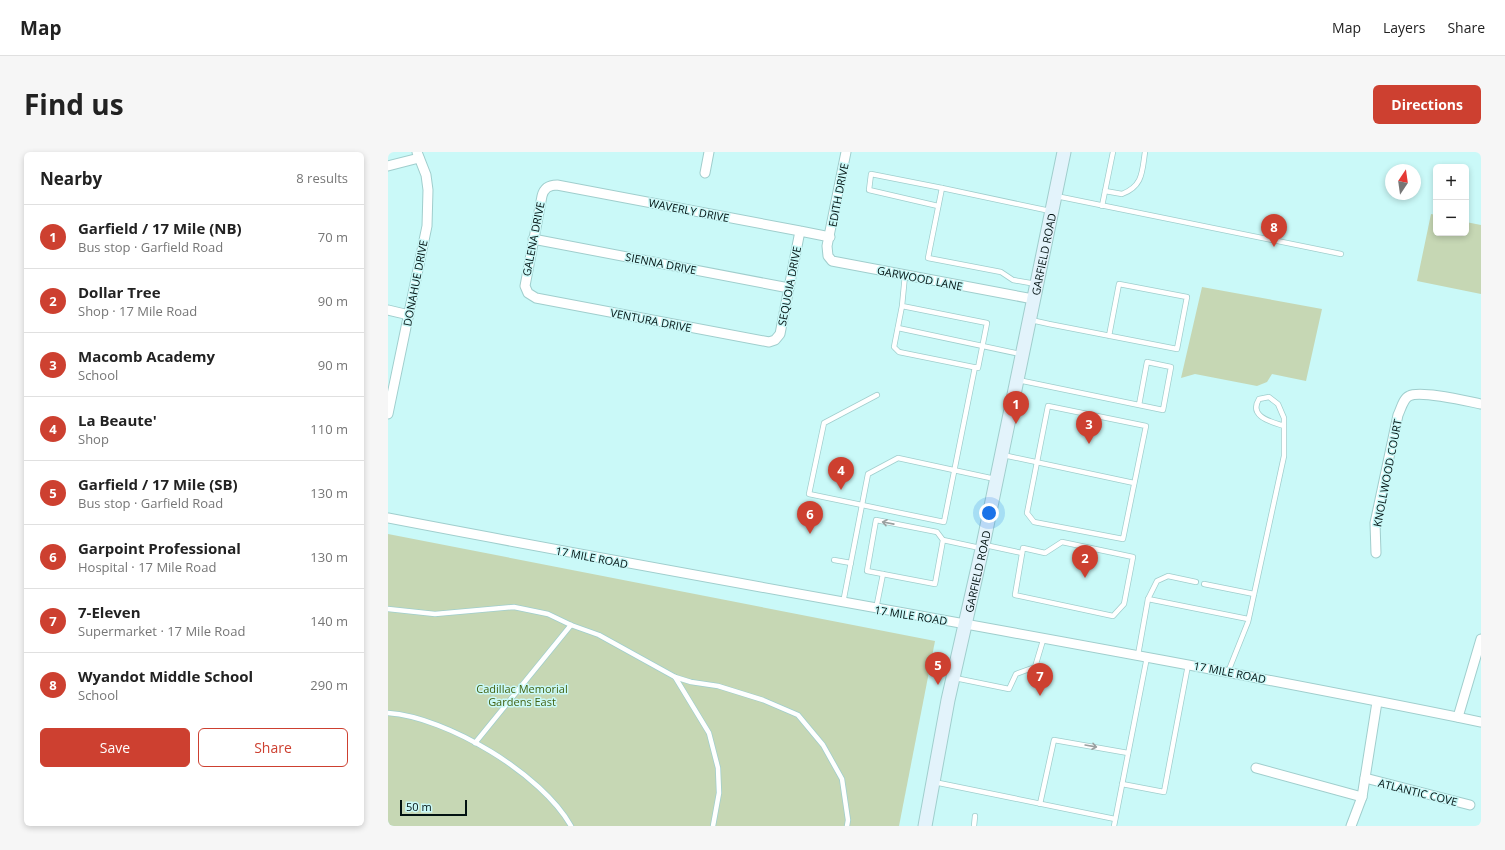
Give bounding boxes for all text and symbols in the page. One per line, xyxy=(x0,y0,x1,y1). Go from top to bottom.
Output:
text: Map xyxy=(20,15,61,41)
text: Map xyxy=(1332,18,1361,37)
text: Layers xyxy=(1383,18,1425,37)
text: Share xyxy=(1447,18,1485,37)
text: Find us xyxy=(24,85,124,123)
button: Directions xyxy=(1373,85,1481,124)
street label: EDITH DRIVE xyxy=(824,162,852,228)
north arrow xyxy=(1385,164,1421,200)
map controls xyxy=(1433,164,1469,236)
button: + xyxy=(1433,164,1469,200)
text: Nearby xyxy=(40,167,102,190)
text: 8 results xyxy=(296,169,348,187)
street label: WAVERLY DRIVE xyxy=(647,195,731,225)
button: − xyxy=(1433,200,1469,236)
street label: GALENA DRIVE xyxy=(518,201,548,277)
street label: GARFIELD ROAD xyxy=(1027,212,1059,297)
pin: 8 xyxy=(1261,214,1287,247)
text: Garfield / 17 Mile (NB) xyxy=(78,218,242,238)
text: 1 xyxy=(49,228,57,246)
text: 70 m xyxy=(318,228,348,246)
text: Bus stop · Garfield Road xyxy=(78,238,223,256)
street label: DONAHUE DRIVE xyxy=(399,239,431,327)
street label: SEQUOIA DRIVE xyxy=(774,245,804,327)
street label: SIENNA DRIVE xyxy=(624,249,698,277)
street label: GARWOOD LANE xyxy=(876,262,964,294)
text: Dollar Tree xyxy=(78,282,161,302)
text: 2 xyxy=(49,292,57,310)
text: 90 m xyxy=(318,292,348,310)
text: Shop · 17 Mile Road xyxy=(78,302,197,320)
street label: VENTURA DRIVE xyxy=(609,305,693,335)
text: Macomb Academy xyxy=(78,346,215,366)
text: 3 xyxy=(49,356,57,374)
text: 90 m xyxy=(318,356,348,374)
text: School xyxy=(78,366,118,384)
pin: 1 xyxy=(1003,391,1029,424)
text: La Beaute' xyxy=(78,410,157,430)
pin: 3 xyxy=(1076,411,1102,444)
street label: KNOLLWOOD COURT xyxy=(1369,418,1405,528)
text: 4 xyxy=(49,420,57,438)
text: 110 m xyxy=(310,420,348,438)
text: Shop xyxy=(78,430,109,448)
pin: 4 xyxy=(828,457,854,490)
text: Garfield / 17 Mile (SB) xyxy=(78,474,238,494)
text: 5 xyxy=(49,484,57,502)
text: 130 m xyxy=(310,484,348,502)
text: Bus stop · Garfield Road xyxy=(78,494,223,512)
pin: 6 xyxy=(797,501,823,534)
your location xyxy=(979,503,999,523)
one-way arrow xyxy=(882,518,895,526)
street label: GARFIELD ROAD xyxy=(961,529,993,614)
text: Garpoint Professional xyxy=(78,538,241,558)
street label: 17 MILE ROAD xyxy=(555,543,629,571)
pin: 2 xyxy=(1072,545,1098,578)
text: 6 xyxy=(49,548,57,566)
text: 130 m xyxy=(310,548,348,566)
text: Hospital · 17 Mile Road xyxy=(78,558,216,576)
text: 7-Eleven xyxy=(78,602,141,622)
street label: 17 MILE ROAD xyxy=(874,602,948,628)
text: 7 xyxy=(49,612,57,630)
text: 140 m xyxy=(310,612,348,630)
text: Supermarket · 17 Mile Road xyxy=(78,622,245,640)
pin: 5 xyxy=(925,652,951,685)
street label: 17 MILE ROAD xyxy=(1193,658,1267,686)
pin: 7 xyxy=(1027,663,1053,696)
text: Wyandot Middle School xyxy=(78,666,253,686)
text: 8 xyxy=(49,676,57,694)
text: 290 m xyxy=(310,676,348,694)
park label: Cadillac Memorial Gardens East xyxy=(476,681,568,709)
text: School xyxy=(78,686,118,704)
button: Save xyxy=(40,728,190,767)
button: Share xyxy=(198,728,348,767)
one-way arrow xyxy=(1084,742,1097,750)
street label: ATLANTIC COVE xyxy=(1377,775,1459,809)
scale bar xyxy=(400,798,467,817)
text: 50 m xyxy=(406,799,432,814)

